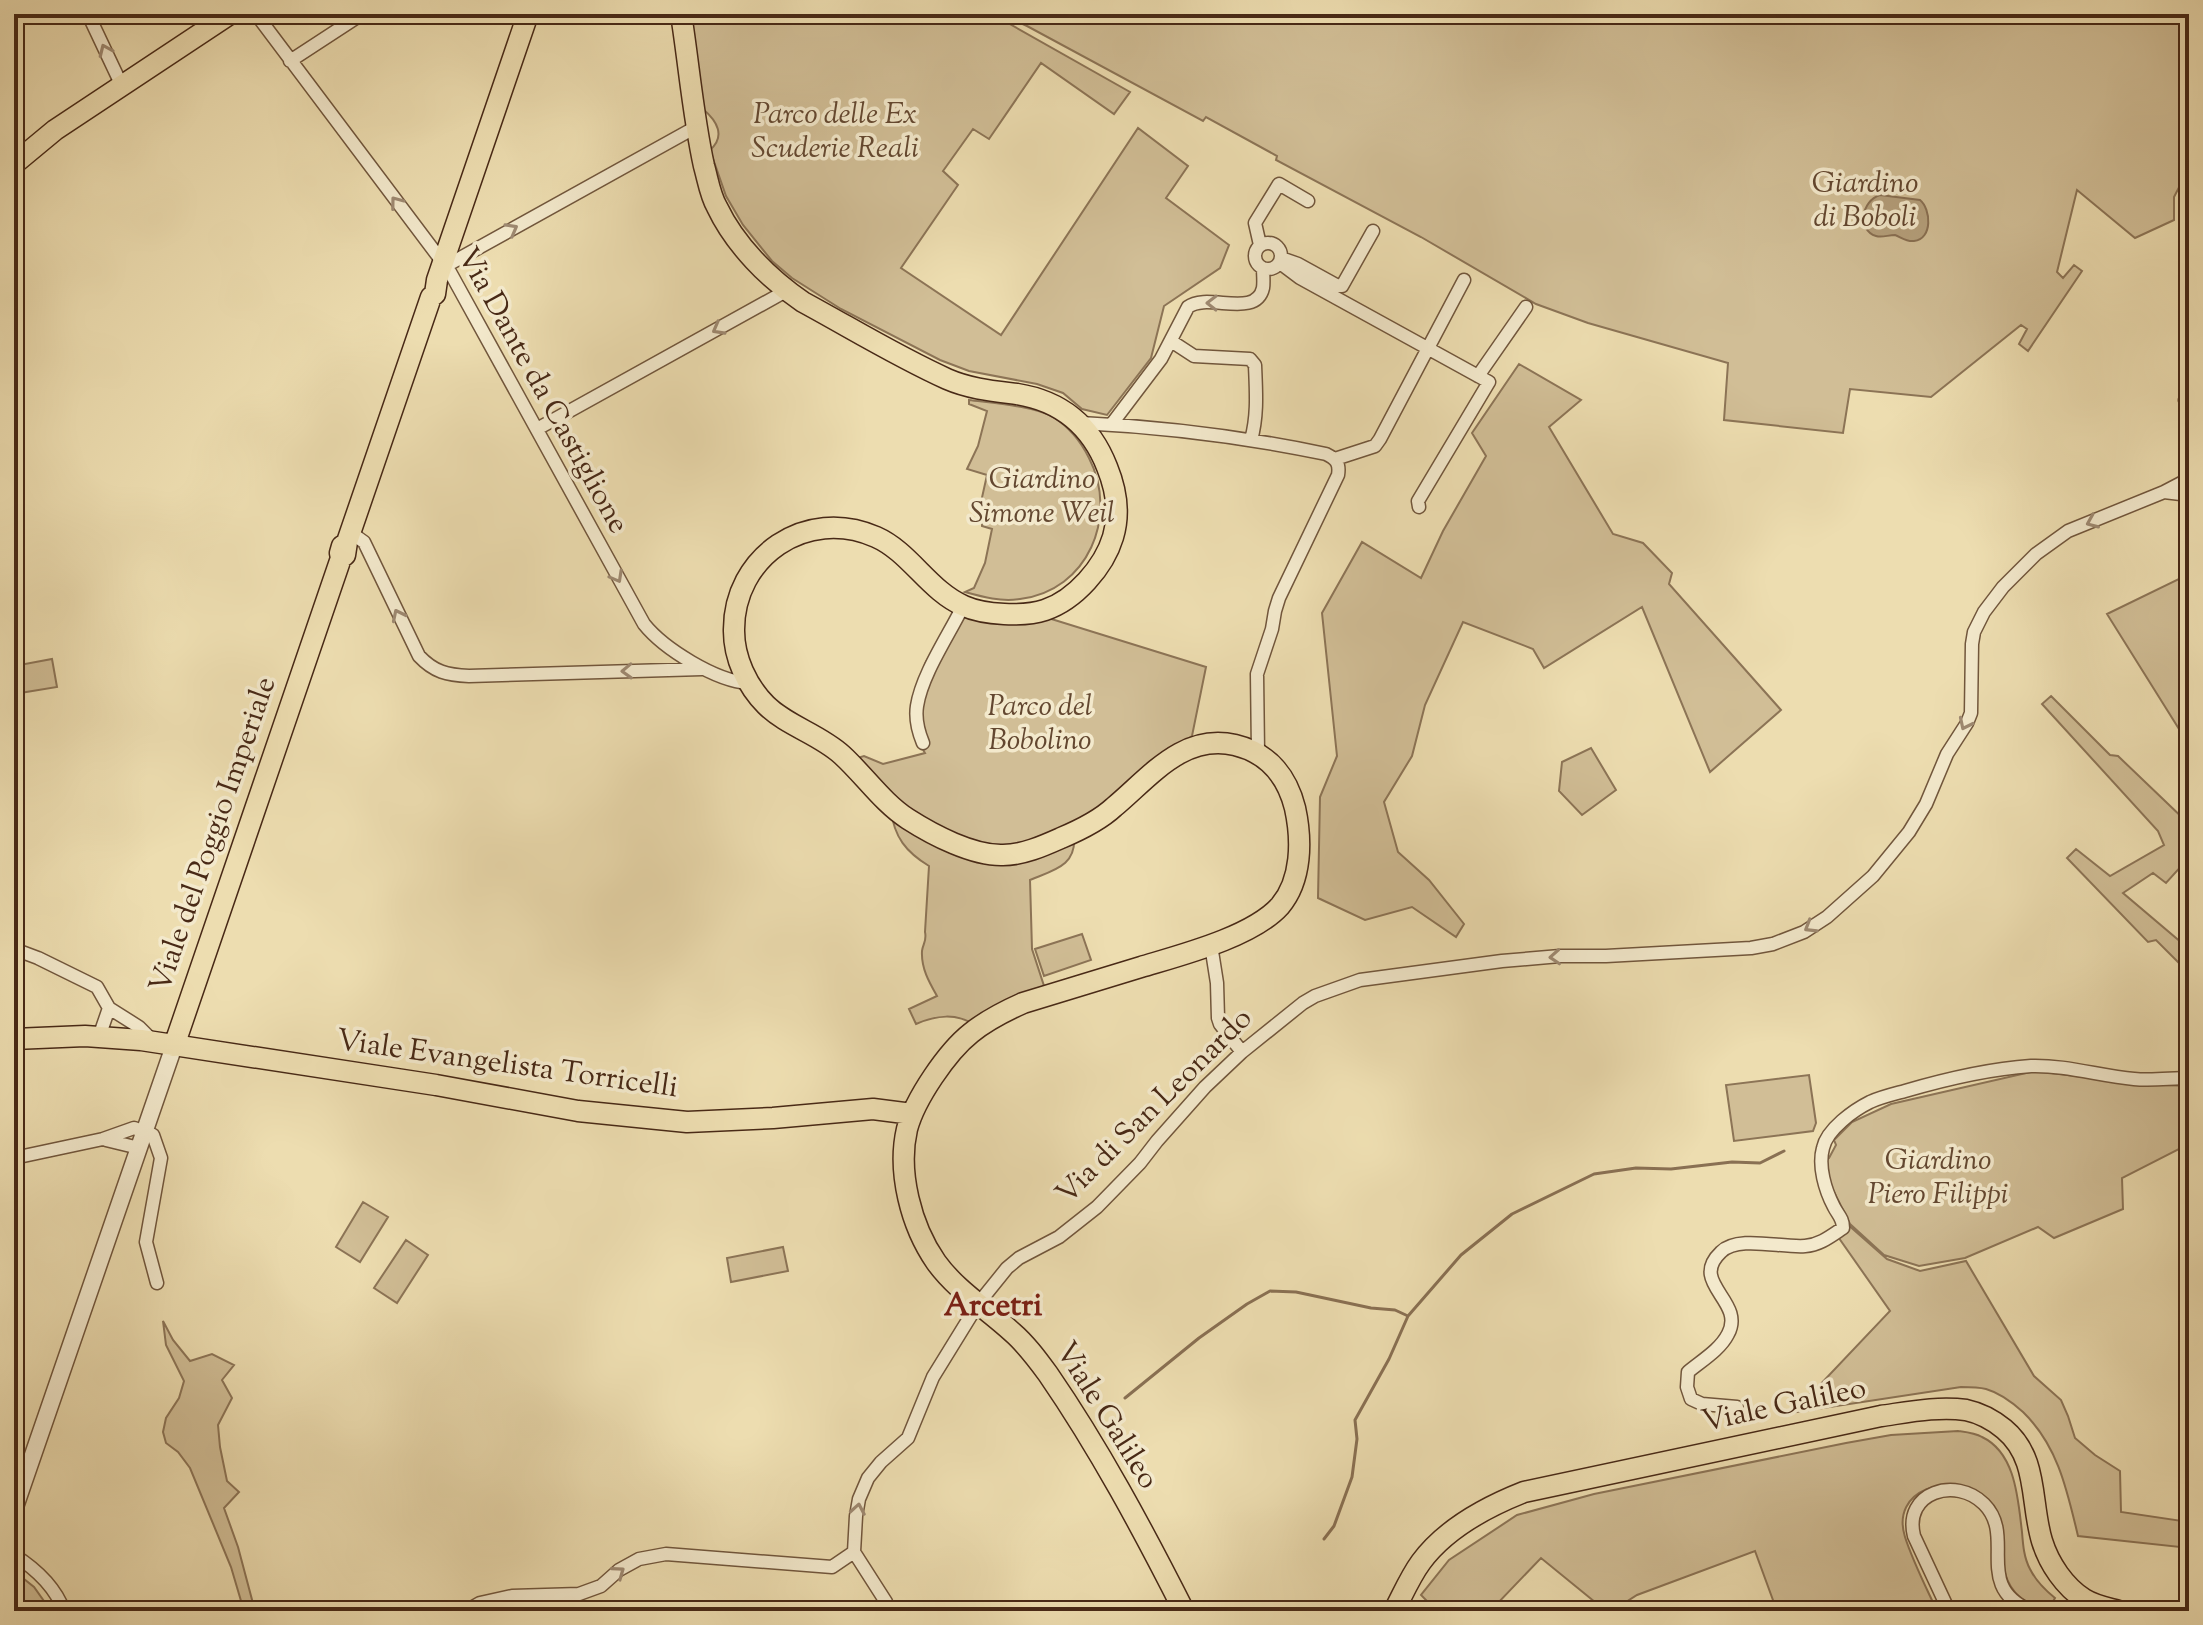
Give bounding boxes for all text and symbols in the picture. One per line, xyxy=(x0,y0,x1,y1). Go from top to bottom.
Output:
one-way arrow xyxy=(99,44,115,58)
park label: Parco delle Ex Scuderie Reali xyxy=(751,94,919,171)
park label: Giardino di Boboli xyxy=(1812,163,1918,240)
one-way arrow xyxy=(391,196,405,211)
one-way arrow xyxy=(504,223,518,239)
street label: Via Dante da Castiglione xyxy=(445,240,639,542)
one-way arrow xyxy=(1205,294,1218,312)
one-way arrow xyxy=(712,319,727,335)
park label: Giardino Simone Weil xyxy=(969,459,1115,536)
one-way arrow xyxy=(2086,512,2100,528)
one-way arrow xyxy=(607,568,623,583)
one-way arrow xyxy=(393,609,408,624)
one-way arrow xyxy=(620,663,633,680)
street label: Viale del Poggio Imperiale xyxy=(140,671,288,999)
park label: Parco del Bobolino xyxy=(987,686,1093,763)
one-way arrow xyxy=(1959,716,1975,731)
one-way arrow xyxy=(1804,917,1819,933)
one-way arrow xyxy=(1548,948,1561,965)
street label: Via di San Leonardo xyxy=(1047,999,1263,1215)
street label: Viale Evangelista Torricelli xyxy=(334,1020,680,1110)
park label: Giardino Piero Filippi xyxy=(1868,1140,2008,1217)
district label: Arcetri xyxy=(944,1284,1042,1330)
street label: Viale Galileo xyxy=(1044,1334,1168,1498)
street label: Viale Galileo xyxy=(1698,1368,1870,1444)
one-way arrow xyxy=(848,1503,865,1516)
one-way arrow xyxy=(610,1567,625,1582)

